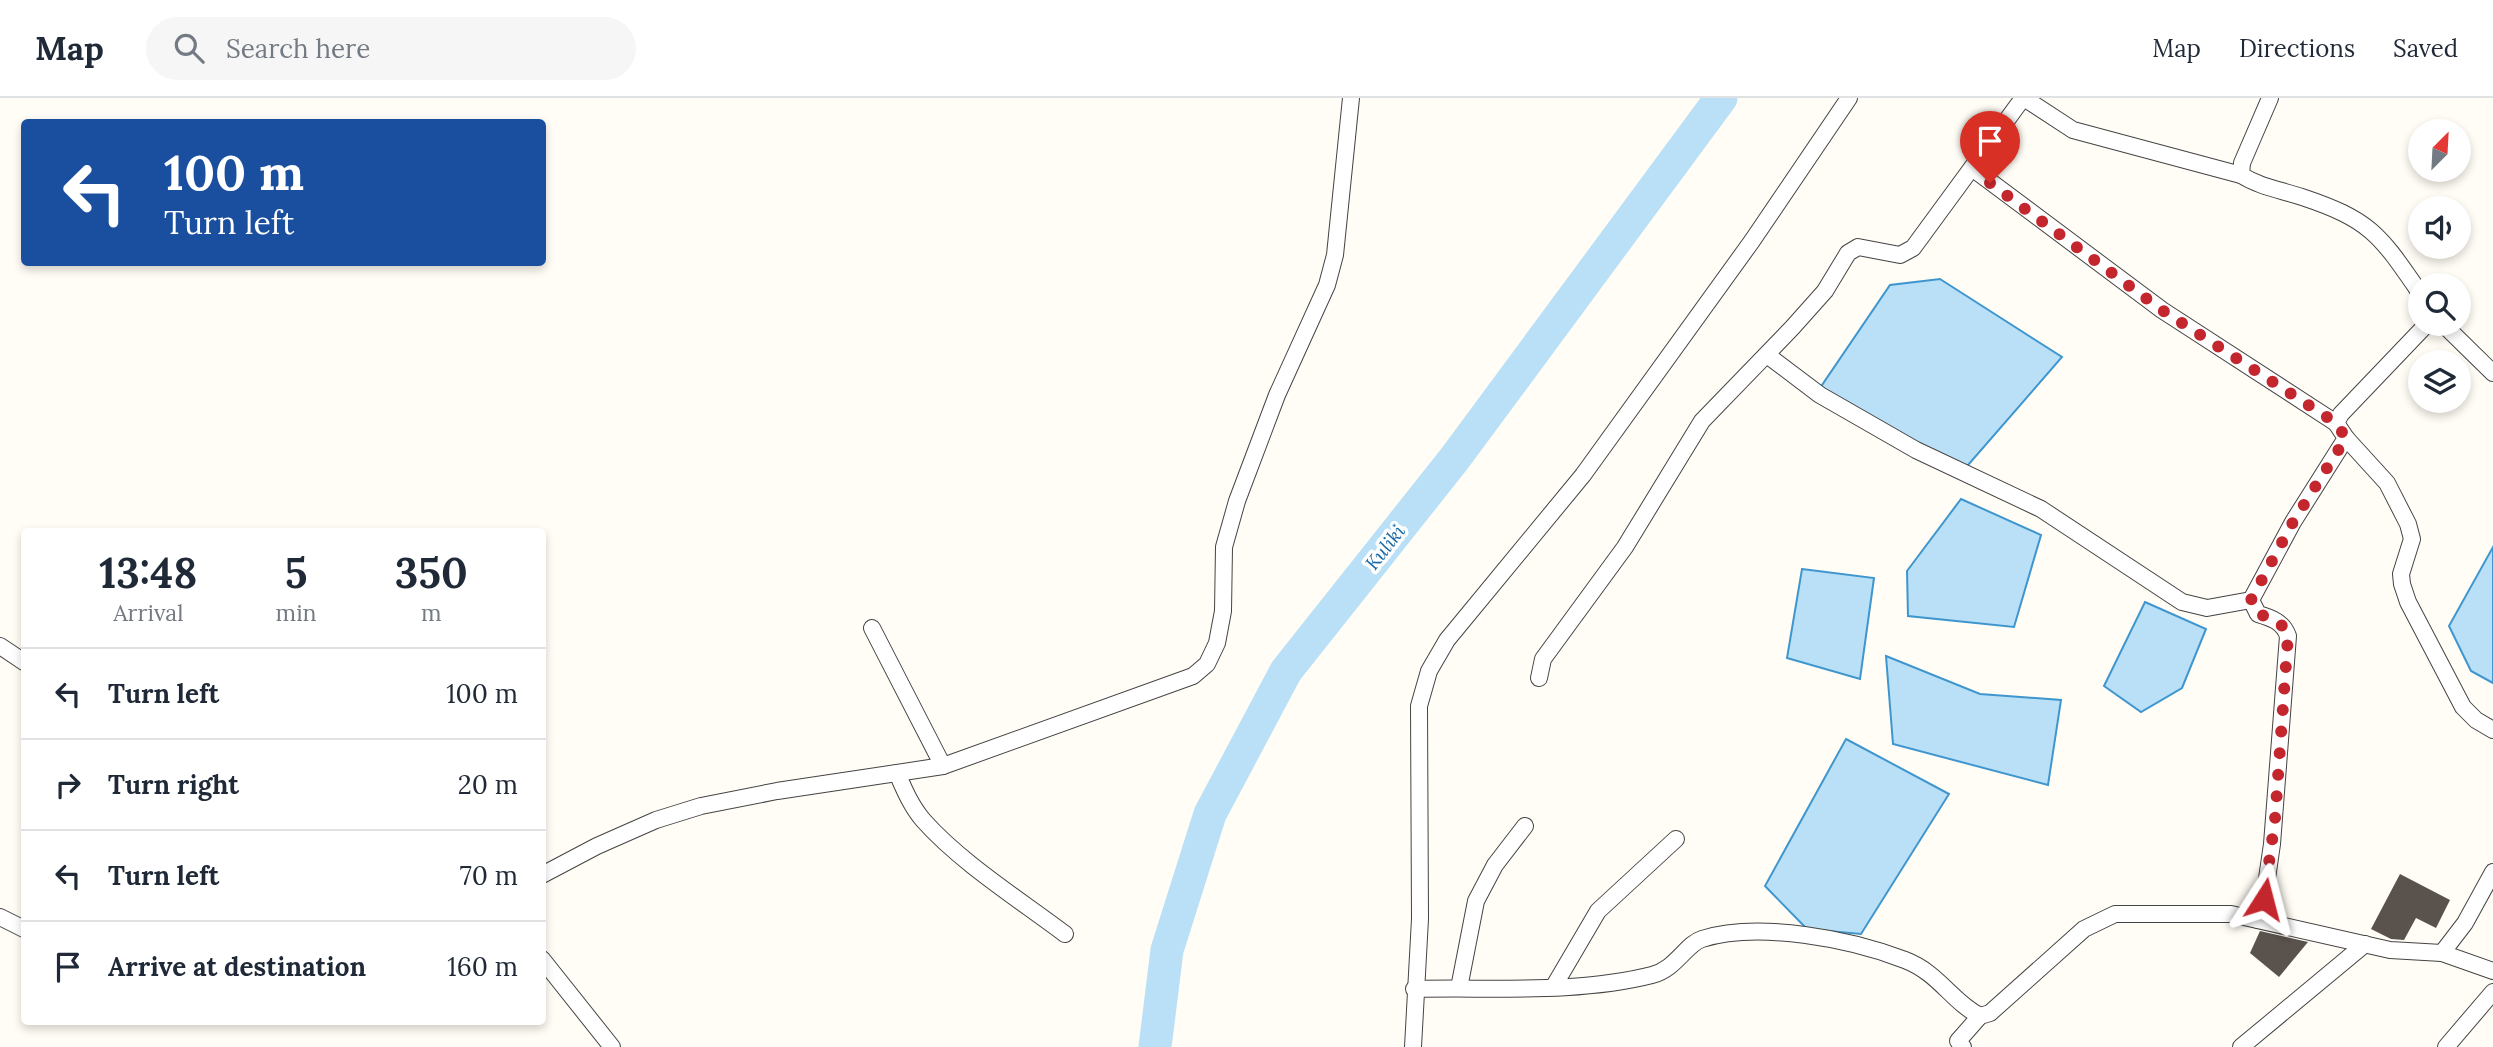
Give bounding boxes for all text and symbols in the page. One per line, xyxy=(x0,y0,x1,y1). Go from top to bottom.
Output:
search box xyxy=(146,17,636,80)
text: Map xyxy=(35,27,104,69)
icon: search xyxy=(170,29,208,67)
text: Search here xyxy=(226,32,370,65)
text: Map xyxy=(2152,33,2201,64)
text: Directions xyxy=(2239,33,2355,64)
text: Saved xyxy=(2393,33,2458,64)
pin xyxy=(1960,111,2020,183)
north arrow xyxy=(2408,119,2471,182)
map controls xyxy=(2408,119,2471,413)
icon: arrive xyxy=(1971,122,2009,160)
text: 100 m xyxy=(164,141,304,203)
icon: left xyxy=(49,147,140,238)
button: sound xyxy=(2408,196,2471,259)
text: Turn left xyxy=(164,202,294,243)
button: search xyxy=(2408,273,2471,336)
button: layers xyxy=(2408,350,2471,413)
water label: Kuliki xyxy=(1360,520,1410,574)
text: 13:48 xyxy=(99,546,197,600)
text: 5 xyxy=(285,546,307,600)
text: 350 xyxy=(395,546,468,600)
text: Arrival xyxy=(113,598,183,627)
text: min xyxy=(276,598,317,627)
text: m xyxy=(421,598,442,627)
icon: left xyxy=(49,675,87,713)
text: Turn left xyxy=(108,677,219,710)
text: 100 m xyxy=(446,677,518,710)
icon: right xyxy=(49,766,87,804)
text: Turn right xyxy=(108,768,239,801)
text: 20 m xyxy=(458,768,518,801)
icon: left xyxy=(49,857,87,895)
text: Turn left xyxy=(108,859,219,892)
text: 70 m xyxy=(460,859,518,892)
position arrow xyxy=(2227,862,2301,936)
icon: arrive xyxy=(49,948,87,986)
text: Arrive at destination xyxy=(108,950,366,983)
text: 160 m xyxy=(447,950,518,983)

